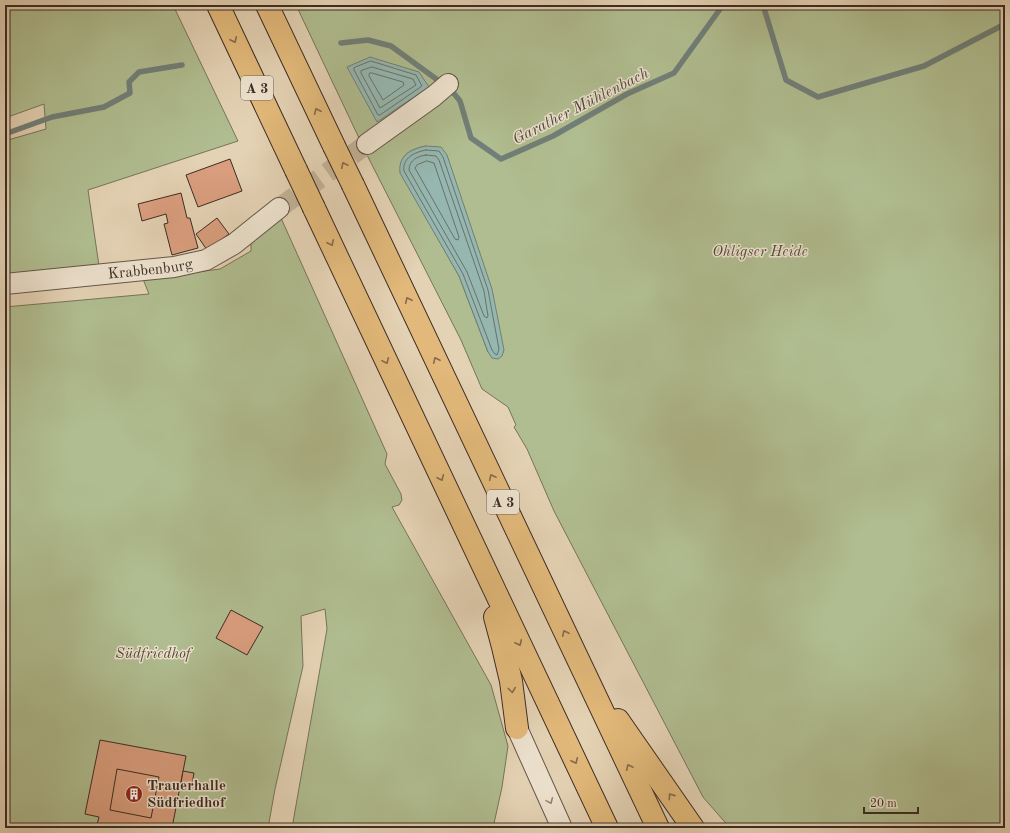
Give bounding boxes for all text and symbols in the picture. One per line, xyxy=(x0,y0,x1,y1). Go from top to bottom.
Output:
one-way arrow xyxy=(229,36,237,44)
water label: Garather Mühlenbach xyxy=(510,66,652,148)
road number: A 3 xyxy=(241,76,273,100)
one-way arrow xyxy=(314,107,322,115)
one-way arrow xyxy=(341,162,349,170)
one-way arrow xyxy=(326,239,334,246)
park label: Ohligser Heide xyxy=(712,245,808,260)
street label: Krabbenburg xyxy=(107,257,194,283)
one-way arrow xyxy=(405,297,413,305)
one-way arrow xyxy=(381,356,389,364)
one-way arrow xyxy=(433,356,441,364)
one-way arrow xyxy=(436,474,444,482)
one-way arrow xyxy=(489,474,497,481)
road number: A 3 xyxy=(487,490,519,514)
one-way arrow xyxy=(562,629,570,637)
one-way arrow xyxy=(514,639,522,646)
park label: Südfriedhof xyxy=(115,647,193,662)
one-way arrow xyxy=(507,687,516,693)
one-way arrow xyxy=(570,756,578,764)
one-way arrow xyxy=(626,764,634,772)
place label: Trauerhalle Südfriedhof xyxy=(147,779,227,811)
building icon: Trauerhalle Südfriedhof xyxy=(124,784,144,804)
scale bar xyxy=(864,789,918,815)
one-way arrow xyxy=(668,793,675,800)
one-way arrow xyxy=(545,797,553,805)
text: 20 m xyxy=(870,798,897,810)

